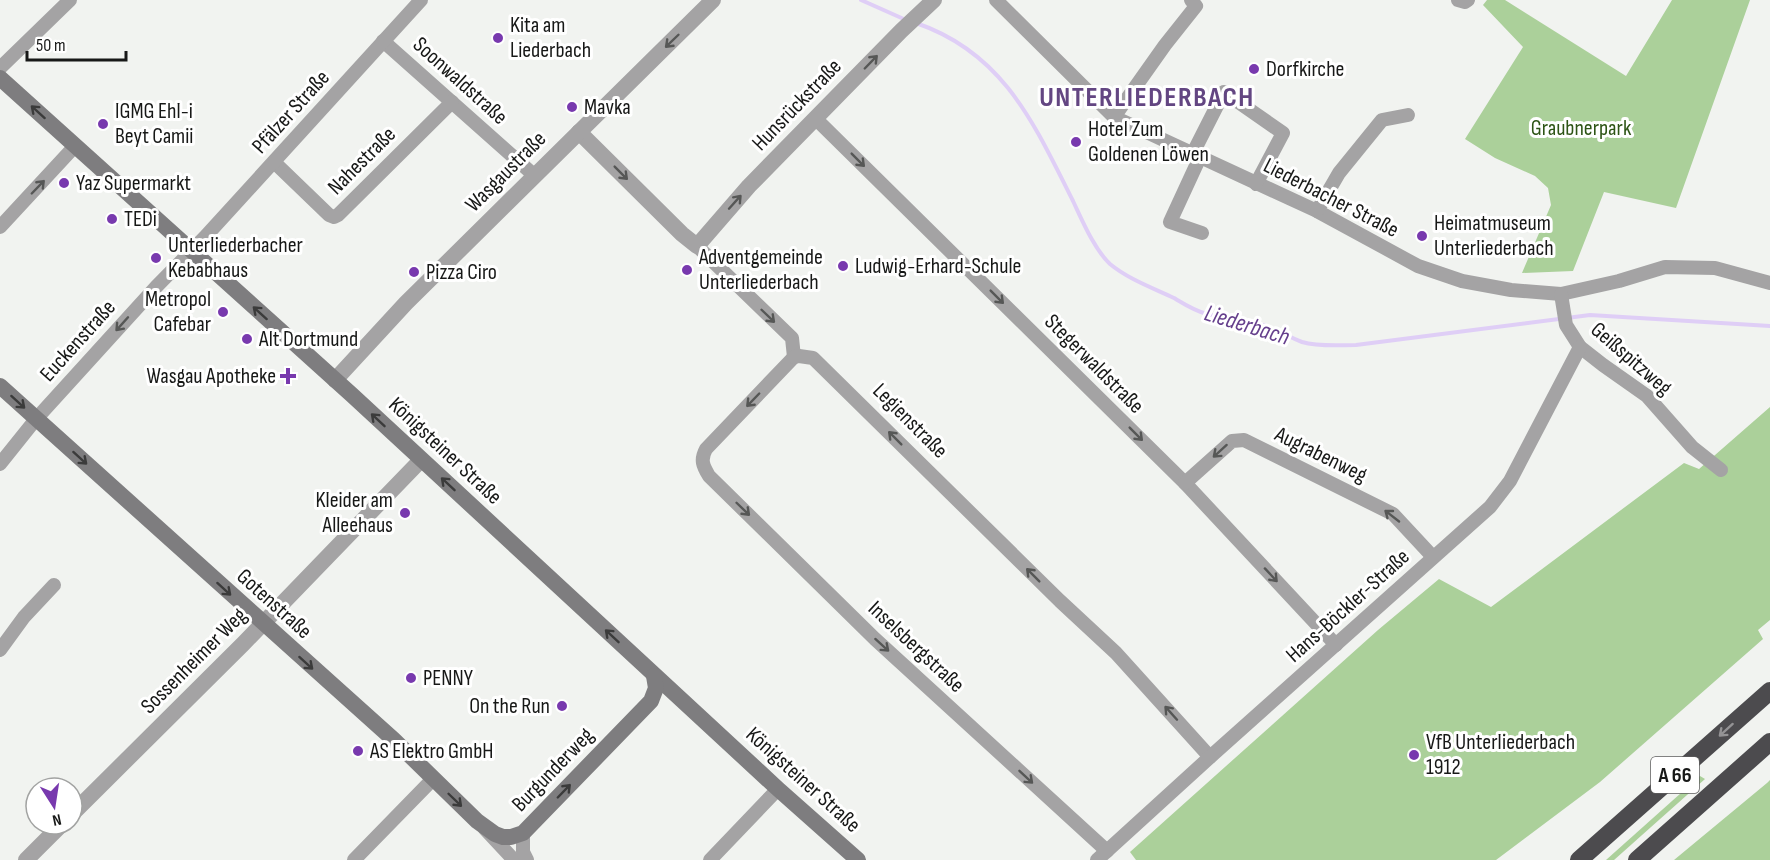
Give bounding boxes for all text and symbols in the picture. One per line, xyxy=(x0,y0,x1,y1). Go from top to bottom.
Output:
place label: Kita am Liederbach xyxy=(510,12,591,64)
scale bar xyxy=(27,24,126,62)
street label: Soonwaldstraße xyxy=(407,31,513,131)
marker: Kita am Liederbach xyxy=(491,31,505,45)
one-way arrow xyxy=(664,34,679,49)
text: 50 m xyxy=(36,35,66,56)
street label: Hunsrückstraße xyxy=(747,53,847,157)
one-way arrow xyxy=(864,54,878,69)
place label: Dorfkirche xyxy=(1266,56,1344,83)
marker: Dorfkirche xyxy=(1247,62,1261,76)
street label: Pfälzer Straße xyxy=(246,65,336,159)
district label: UNTERLIEDERBACH xyxy=(1039,81,1255,114)
place label: Mavka xyxy=(584,94,631,121)
place label: IGMG Ehl-i Beyt Camii xyxy=(115,98,193,150)
marker: Mavka xyxy=(565,100,579,114)
one-way arrow xyxy=(30,105,45,119)
park label: Graubnerpark xyxy=(1531,115,1632,142)
place label: Hotel Zum Goldenen Löwen xyxy=(1088,116,1209,168)
marker: IGMG Ehl-i Beyt Camii xyxy=(96,117,110,131)
street label: Nahestraße xyxy=(322,121,402,201)
street label: Wasgaustraße xyxy=(460,126,552,218)
marker: Hotel Zum Goldenen Löwen xyxy=(1069,135,1083,149)
street label: Liederbacher Straße xyxy=(1259,152,1403,244)
one-way arrow xyxy=(851,153,865,168)
one-way arrow xyxy=(613,166,628,180)
place label: Yaz Supermarkt xyxy=(76,170,191,197)
marker: Yaz Supermarkt xyxy=(57,176,71,190)
one-way arrow xyxy=(31,179,45,194)
one-way arrow xyxy=(728,195,742,210)
place label: TEDi xyxy=(124,206,157,233)
place label: Heimatmuseum Unterliederbach xyxy=(1434,210,1554,262)
marker: TEDi xyxy=(105,212,119,226)
marker: Heimatmuseum Unterliederbach xyxy=(1415,229,1429,243)
place label: Unterliederbacher Kebabhaus xyxy=(168,232,303,284)
place label: Adventgemeinde Unterliederbach xyxy=(698,244,823,296)
marker: Unterliederbacher Kebabhaus xyxy=(149,251,163,265)
place label: Ludwig-Erhard-Schule xyxy=(855,253,1021,280)
place label: Pizza Ciro xyxy=(426,259,497,286)
marker: Ludwig-Erhard-Schule xyxy=(836,259,850,273)
marker: Adventgemeinde Unterliederbach xyxy=(680,263,694,277)
marker: Pizza Ciro xyxy=(407,265,421,279)
place label: Metropol Cafebar xyxy=(145,286,211,338)
one-way arrow xyxy=(989,290,1004,305)
street label: Euckenstraße xyxy=(34,295,122,387)
water label: Liederbach xyxy=(1201,298,1293,352)
marker: Metropol Cafebar xyxy=(216,305,230,319)
one-way arrow xyxy=(253,306,268,320)
one-way arrow xyxy=(761,308,776,323)
street label: Stegerwaldstraße xyxy=(1039,309,1149,419)
one-way arrow xyxy=(115,316,130,331)
street label: Geißspitzweg xyxy=(1585,316,1677,402)
place label: Alt Dortmund xyxy=(258,326,358,353)
marker: Alt Dortmund xyxy=(240,332,254,346)
place label: Wasgau Apotheke xyxy=(146,363,276,390)
marker: Wasgau Apotheke xyxy=(281,369,295,383)
street label: Legienstraße xyxy=(867,378,953,464)
street label: Königsteiner Straße xyxy=(383,392,507,510)
one-way arrow xyxy=(746,392,760,407)
one-way arrow xyxy=(10,395,25,409)
one-way arrow xyxy=(371,413,386,427)
street label: Augrabenweg xyxy=(1270,421,1372,489)
one-way arrow xyxy=(1128,427,1143,441)
one-way arrow xyxy=(887,431,902,445)
one-way arrow xyxy=(1213,444,1228,458)
one-way arrow xyxy=(72,451,87,465)
one-way arrow xyxy=(441,478,456,492)
place label: Kleider am Alleehaus xyxy=(316,487,393,539)
one-way arrow xyxy=(735,502,750,517)
marker: Kleider am Alleehaus xyxy=(398,506,412,520)
one-way arrow xyxy=(1385,509,1401,522)
street label: Hans-Böckler-Straße xyxy=(1281,543,1415,669)
street label: Gotenstraße xyxy=(231,563,317,645)
one-way arrow xyxy=(1026,567,1041,582)
one-way arrow xyxy=(1263,567,1278,582)
one-way arrow xyxy=(216,582,231,596)
street label: Inselsbergstraße xyxy=(862,595,970,699)
street label: Sossenheimer Weg xyxy=(135,602,253,720)
one-way arrow xyxy=(604,629,619,643)
one-way arrow xyxy=(875,638,890,652)
one-way arrow xyxy=(298,656,313,670)
place label: PENNY xyxy=(423,665,473,692)
marker: PENNY xyxy=(404,671,418,685)
place label: On the Run xyxy=(469,693,550,720)
marker: On the Run xyxy=(555,699,569,713)
one-way arrow xyxy=(1164,706,1178,721)
street label: Königsteiner Straße xyxy=(740,721,866,839)
street label: Burgunderweg xyxy=(506,722,600,818)
one-way arrow xyxy=(1719,723,1734,737)
place label: VfB Unterliederbach 1912 xyxy=(1426,729,1575,781)
place label: AS Elektro GmbH xyxy=(369,738,494,765)
marker: AS Elektro GmbH xyxy=(351,744,365,758)
marker: VfB Unterliederbach 1912 xyxy=(1407,748,1421,762)
road number: A 66 xyxy=(1651,757,1699,793)
one-way arrow xyxy=(1019,770,1034,784)
north arrow xyxy=(24,776,84,836)
one-way arrow xyxy=(556,783,571,798)
one-way arrow xyxy=(448,792,463,807)
text: N xyxy=(51,809,63,829)

